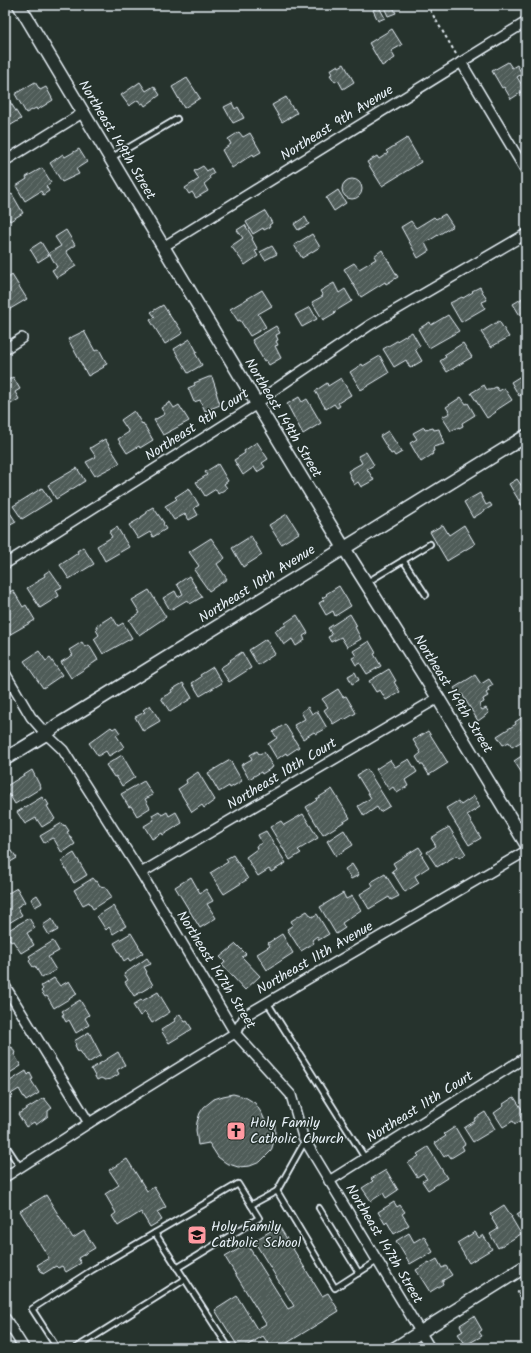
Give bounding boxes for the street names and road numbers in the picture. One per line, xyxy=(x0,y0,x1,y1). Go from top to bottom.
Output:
street label: Northeast 149th Street xyxy=(72,76,162,205)
street label: Northeast 9th Avenue xyxy=(276,79,398,167)
street label: Northeast 149th Street xyxy=(238,354,328,483)
street label: Northeast 9th Court xyxy=(141,383,254,467)
street label: Northeast 10th Avenue xyxy=(194,539,320,629)
street label: Northeast 149th Street xyxy=(408,630,499,758)
street label: Northeast 10th Court xyxy=(223,732,342,816)
street label: Northeast 147th Street xyxy=(171,907,262,1034)
street label: Northeast 11th Avenue xyxy=(252,915,378,1000)
street label: Northeast 11th Court xyxy=(362,1065,478,1149)
street label: Northeast 147th Street xyxy=(340,1180,429,1308)

